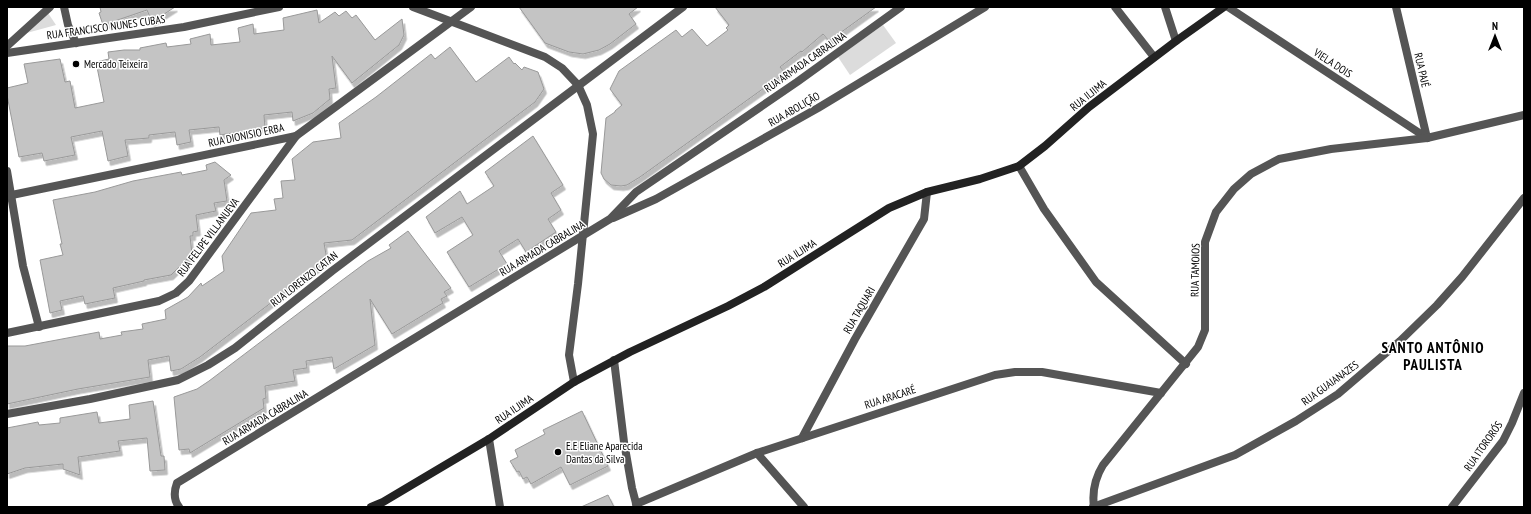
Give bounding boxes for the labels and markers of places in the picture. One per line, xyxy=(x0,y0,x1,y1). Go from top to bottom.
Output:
place label: Mercado Teixeira xyxy=(84,57,148,71)
marker: Mercado Teixeira xyxy=(71,59,81,69)
place label: E.E Eliane Aparecida Dantas da Silva xyxy=(566,439,643,466)
marker: E.E Eliane Aparecida Dantas da Silva xyxy=(553,447,563,457)

